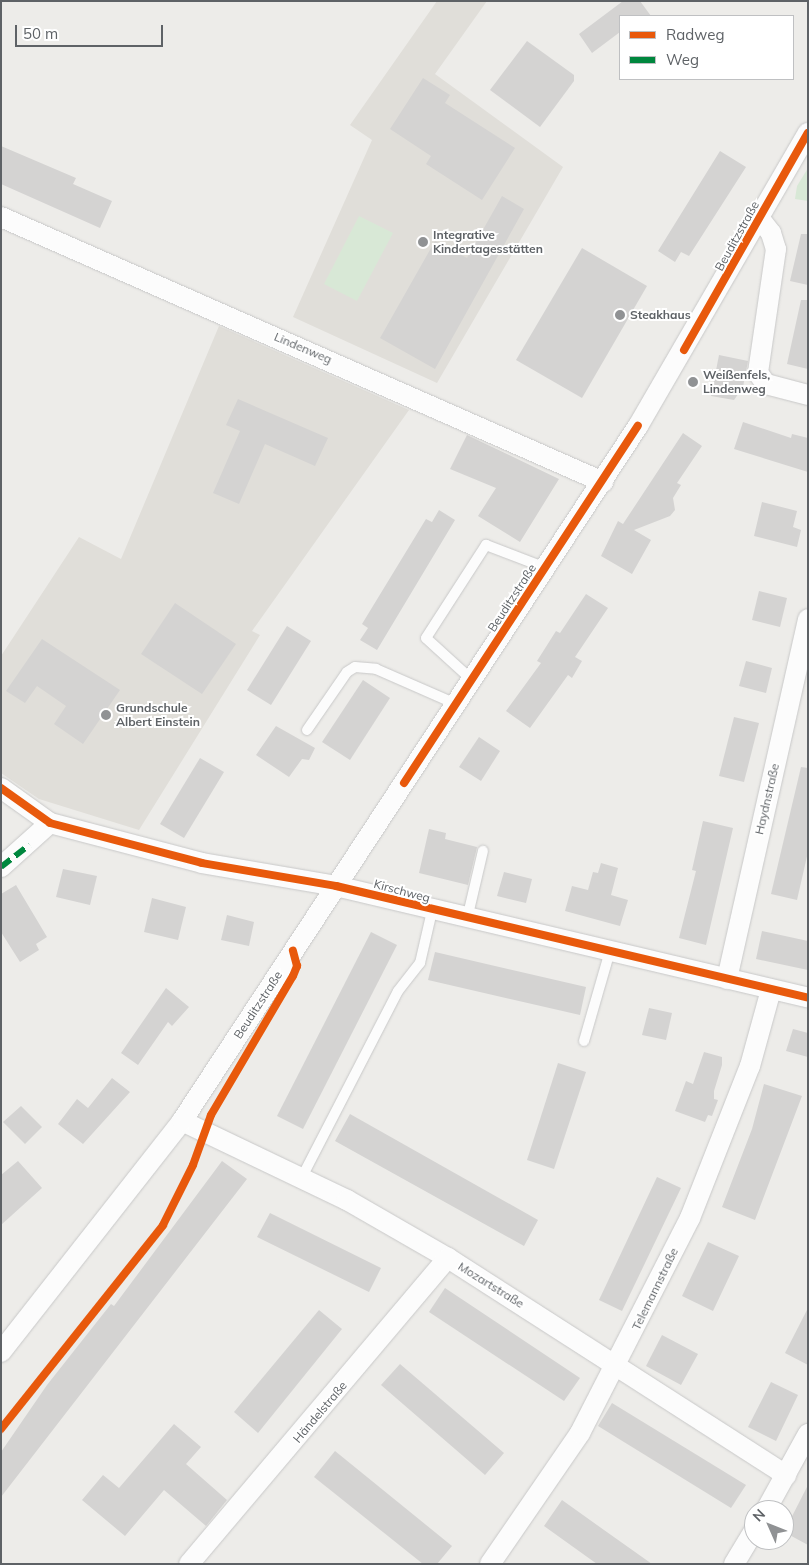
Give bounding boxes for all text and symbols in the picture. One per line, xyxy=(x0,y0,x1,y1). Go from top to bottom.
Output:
scale bar xyxy=(18,15,165,47)
legend xyxy=(619,15,794,80)
text: 50 m xyxy=(23,24,58,43)
text: Radweg xyxy=(666,25,724,44)
text: Weg xyxy=(666,50,699,69)
street label: Beuditzstraße xyxy=(712,199,762,273)
place label: Integrative Kindertagesstätten xyxy=(433,228,543,256)
marker: Integrative Kindertagesstätten xyxy=(417,236,429,248)
place label: Steakhaus xyxy=(630,308,691,322)
marker: Steakhaus xyxy=(614,309,626,321)
street label: Lindenweg xyxy=(272,329,334,367)
place label: Weißenfels, Lindenweg xyxy=(703,368,770,396)
marker: Weißenfels, Lindenweg xyxy=(687,376,699,388)
street label: Beuditzstraße xyxy=(485,561,539,635)
place label: Grundschule Albert Einstein xyxy=(116,701,200,729)
marker: Grundschule Albert Einstein xyxy=(100,709,112,721)
street label: Haydnstraße xyxy=(752,762,782,836)
street label: Kirschweg xyxy=(372,877,432,905)
street label: Beuditzstraße xyxy=(231,968,285,1042)
street label: Telemannstraße xyxy=(629,1246,681,1332)
street label: Mozartstraße xyxy=(455,1259,527,1311)
street label: Händelstraße xyxy=(290,1378,350,1446)
north arrow xyxy=(744,1500,794,1550)
text: N xyxy=(749,1505,769,1525)

